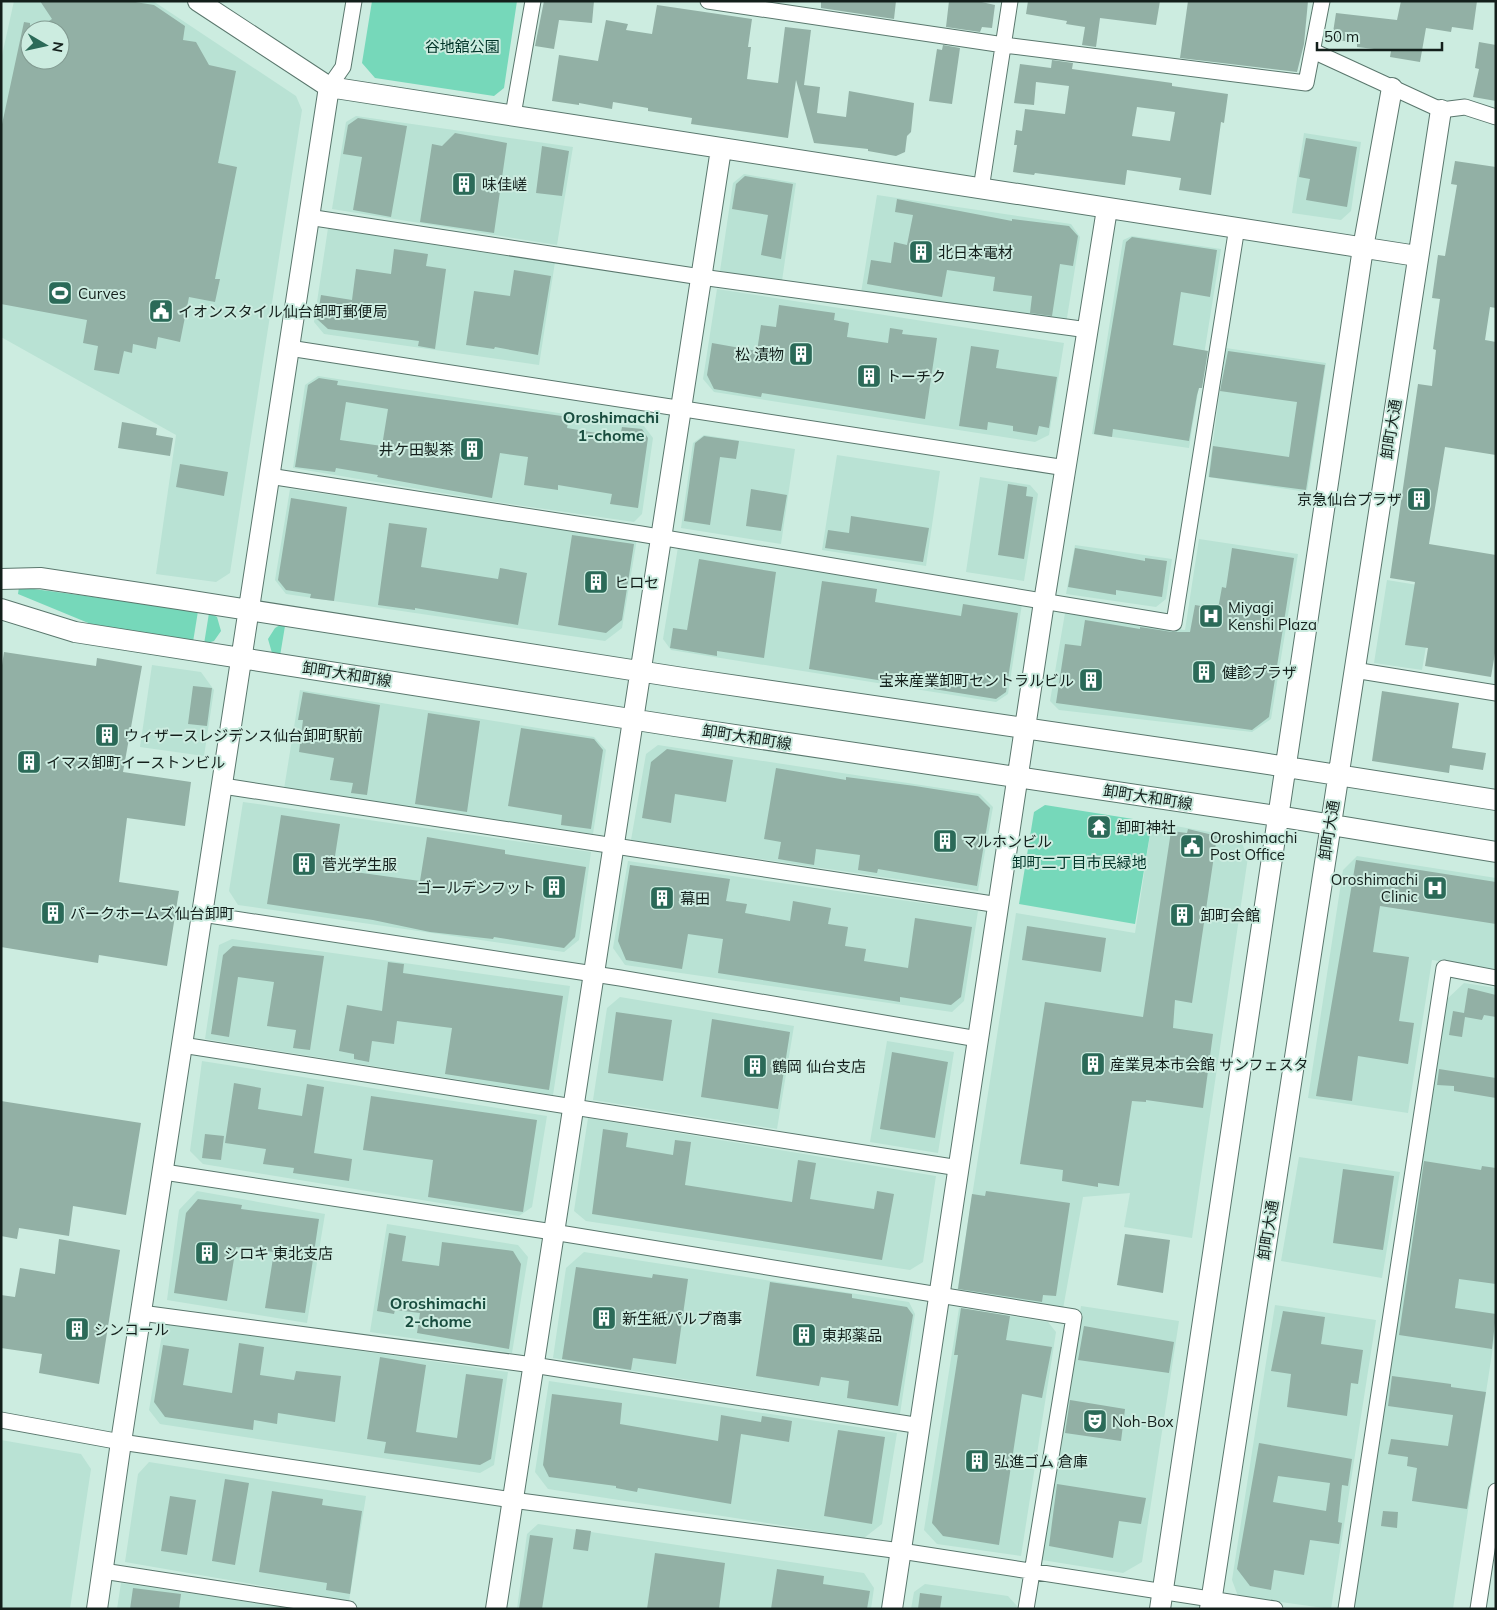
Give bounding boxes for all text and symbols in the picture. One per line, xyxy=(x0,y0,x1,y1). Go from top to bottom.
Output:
north arrow xyxy=(20,20,70,70)
scale bar xyxy=(1317,20,1442,52)
text: 50 m xyxy=(1324,27,1359,46)
park label: 谷地舘公園 xyxy=(424,37,500,56)
text: N xyxy=(48,40,68,54)
building icon: 味佳嵯 xyxy=(451,171,477,197)
place label: 味佳嵯 xyxy=(482,175,527,194)
building icon: 北日本電材 xyxy=(908,239,934,265)
place label: 北日本電材 xyxy=(938,243,1013,262)
sports icon: Curves xyxy=(47,280,73,306)
place label: Curves xyxy=(78,284,126,303)
public building icon: イオンスタイル仙台卸町郵便局 xyxy=(148,298,174,324)
place label: イオンスタイル仙台卸町郵便局 xyxy=(178,302,388,321)
building icon: 松 漬物 xyxy=(788,341,814,367)
place label: 松 漬物 xyxy=(735,345,784,364)
building icon: トーチク xyxy=(856,363,882,389)
place label: トーチク xyxy=(886,367,946,386)
street label: 卸町大通 xyxy=(1377,398,1405,460)
district label: Oroshimachi 1-chome xyxy=(563,407,659,445)
building icon: 井ケ田製茶 xyxy=(459,436,485,462)
place label: 井ケ田製茶 xyxy=(379,440,454,459)
building icon: 京急仙台プラザ xyxy=(1406,486,1432,512)
place label: 京急仙台プラザ xyxy=(1297,490,1402,509)
building icon: ヒロセ xyxy=(583,569,609,595)
place label: ヒロセ xyxy=(614,573,659,592)
place label: Miyagi Kenshi Plaza xyxy=(1228,598,1317,634)
hospital icon: Miyagi Kenshi Plaza xyxy=(1198,603,1224,629)
street label: 卸町大和町線 xyxy=(301,658,393,690)
building icon: 健診プラザ xyxy=(1191,659,1217,685)
place label: 健診プラザ xyxy=(1222,663,1297,682)
building icon: 宝来産業卸町セントラルビル xyxy=(1078,667,1104,693)
place label: 宝来産業卸町セントラルビル xyxy=(879,671,1074,690)
street label: 卸町大和町線 xyxy=(701,721,793,753)
building icon: ウィザースレジデンス仙台卸町駅前 xyxy=(94,722,120,748)
place label: ウィザースレジデンス仙台卸町駅前 xyxy=(124,726,363,745)
building icon: イマス卸町イーストンビル xyxy=(16,749,42,775)
place label: イマス卸町イーストンビル xyxy=(46,753,225,772)
street label: 卸町大和町線 xyxy=(1102,781,1194,813)
street label: 卸町大通 xyxy=(1315,799,1343,861)
temple icon: 卸町神社 xyxy=(1086,814,1112,840)
place label: 卸町神社 xyxy=(1116,818,1176,837)
building icon: マルホンビル xyxy=(932,828,958,854)
place label: Oroshimachi Post Office xyxy=(1210,828,1297,864)
place label: マルホンビル xyxy=(962,832,1052,851)
public building icon: Oroshimachi Post Office xyxy=(1179,833,1205,859)
building icon: 菅光学生服 xyxy=(291,851,317,877)
park label: 卸町二丁目市民緑地 xyxy=(1011,853,1147,872)
place label: 菅光学生服 xyxy=(322,855,397,874)
place label: Oroshimachi Clinic xyxy=(1331,870,1418,906)
building icon: ゴールデンフット xyxy=(541,874,567,900)
hospital icon: Oroshimachi Clinic xyxy=(1422,875,1448,901)
place label: ゴールデンフット xyxy=(416,878,536,897)
building icon: 幕田 xyxy=(649,885,675,911)
place label: 幕田 xyxy=(680,889,710,908)
building icon: パークホームズ仙台卸町 xyxy=(40,900,66,926)
building icon: 卸町会館 xyxy=(1169,902,1195,928)
place label: パークホームズ仙台卸町 xyxy=(70,904,235,923)
place label: 卸町会館 xyxy=(1200,906,1260,925)
building icon: 産業見本市会館 サンフェスタ xyxy=(1080,1051,1106,1077)
building icon: 鶴岡 仙台支店 xyxy=(742,1053,768,1079)
place label: 産業見本市会館 サンフェスタ xyxy=(1110,1055,1308,1074)
place label: 鶴岡 仙台支店 xyxy=(772,1057,866,1076)
street label: 卸町大通 xyxy=(1254,1199,1282,1261)
building icon: シロキ 東北支店 xyxy=(194,1240,220,1266)
place label: シロキ 東北支店 xyxy=(224,1244,333,1263)
district label: Oroshimachi 2-chome xyxy=(390,1293,486,1331)
building icon: 新生紙パルプ商事 xyxy=(591,1305,617,1331)
place label: 新生紙パルプ商事 xyxy=(622,1309,742,1328)
building icon: シンコール xyxy=(64,1316,90,1342)
place label: シンコール xyxy=(94,1320,169,1339)
building icon: 東邦薬品 xyxy=(791,1322,817,1348)
place label: 東邦薬品 xyxy=(822,1326,882,1345)
theatre icon: Noh-Box xyxy=(1082,1408,1108,1434)
place label: Noh-Box xyxy=(1112,1412,1174,1431)
building icon: 弘進ゴム 倉庫 xyxy=(964,1448,990,1474)
place label: 弘進ゴム 倉庫 xyxy=(994,1452,1088,1471)

